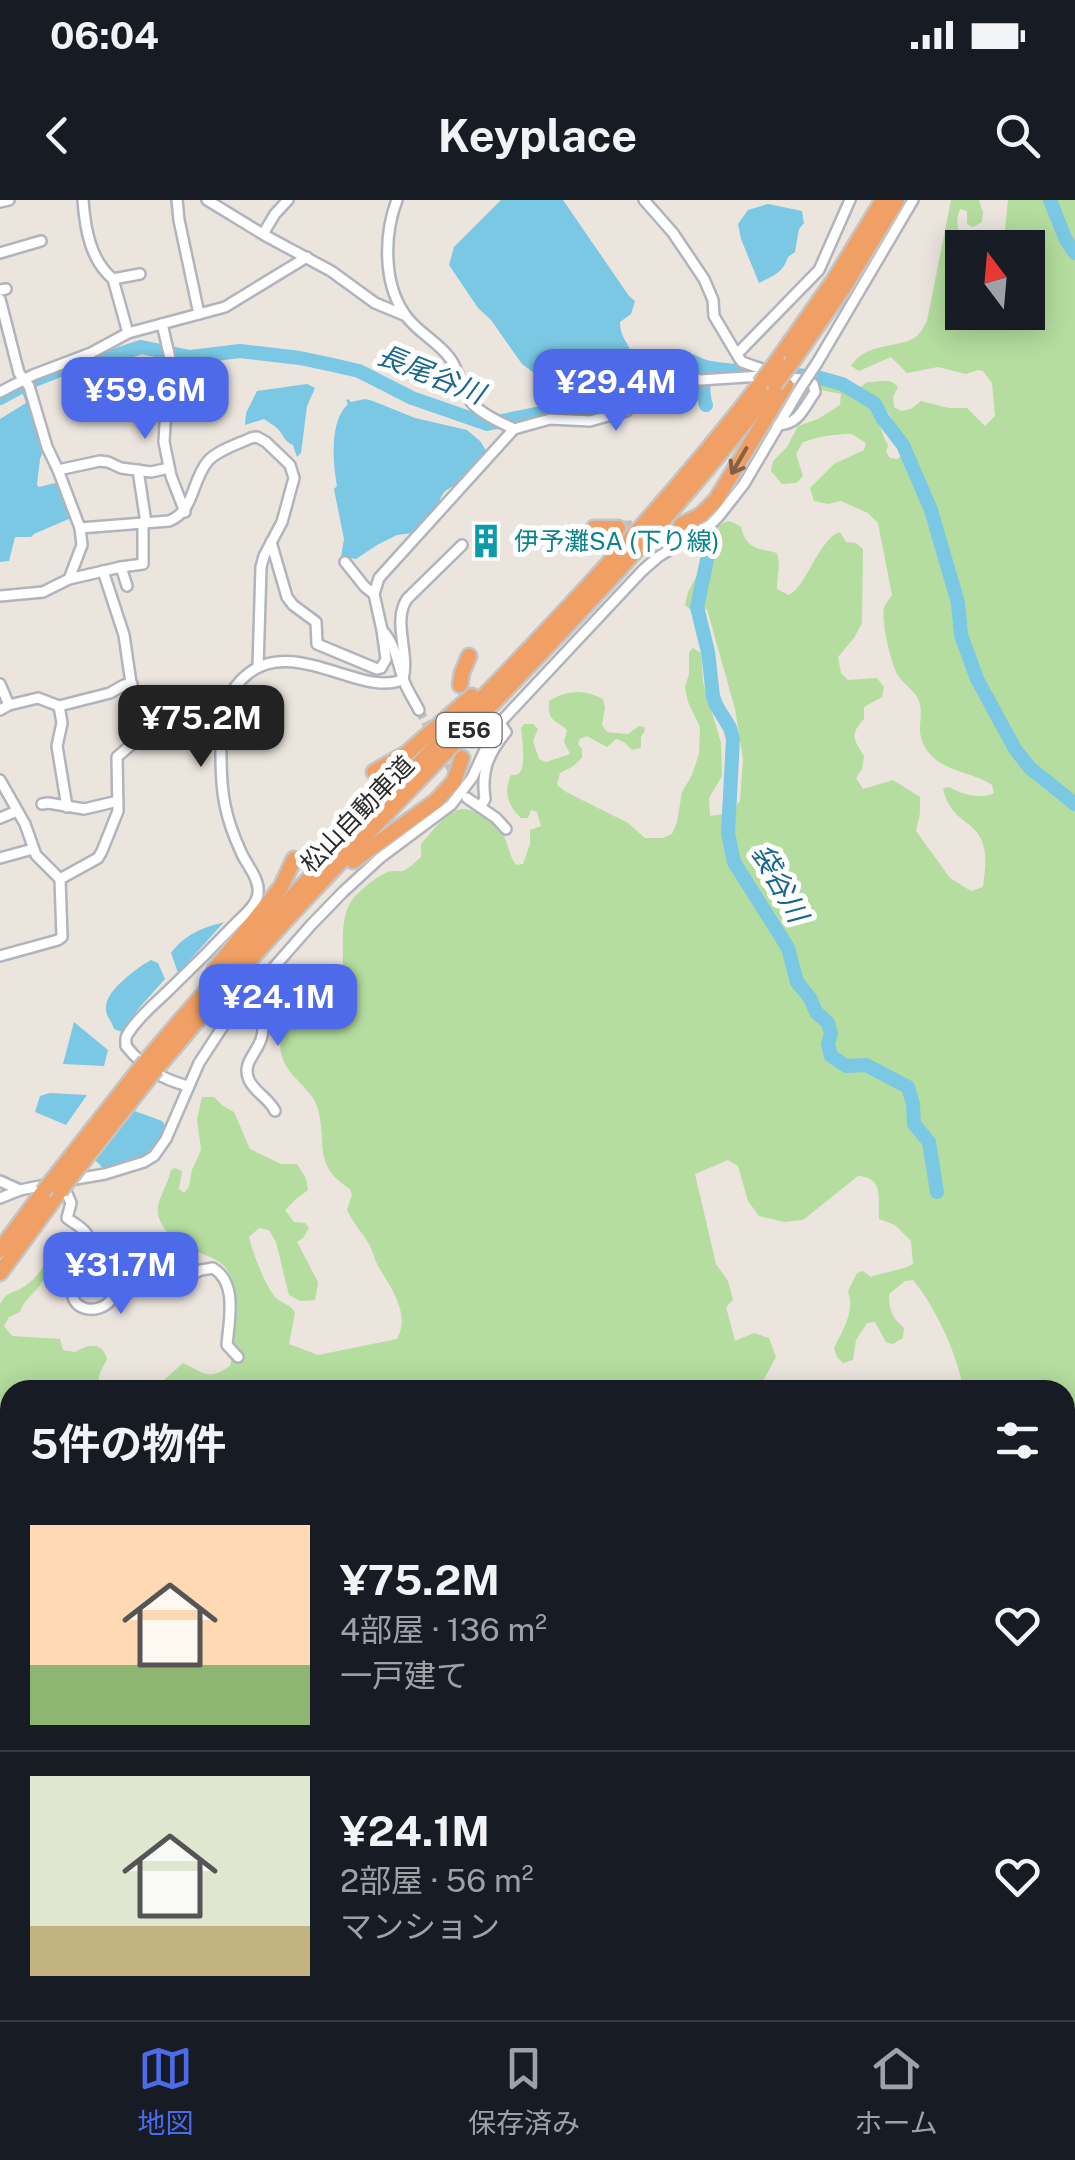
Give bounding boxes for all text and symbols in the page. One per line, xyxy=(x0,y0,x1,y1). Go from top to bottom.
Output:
text: 06:04 xyxy=(50,13,159,58)
icon: back xyxy=(30,108,85,163)
icon: search xyxy=(990,108,1045,163)
text: Keyplace xyxy=(438,109,637,162)
north arrow xyxy=(945,230,1045,330)
map controls xyxy=(945,230,1045,330)
water label: 長尾谷川 xyxy=(373,337,492,411)
pin: ¥29.4M xyxy=(535,349,697,434)
pin: ¥59.6M xyxy=(64,357,226,442)
text: ¥29.4M xyxy=(555,363,677,400)
text: ¥59.6M xyxy=(84,371,206,408)
one-way arrow xyxy=(729,446,749,475)
building icon: 伊予灘SA (下り線) xyxy=(467,522,505,560)
place label: 伊予灘SA (下り線) xyxy=(514,526,719,556)
pin: ¥75.2M xyxy=(120,685,282,770)
text: ¥75.2M xyxy=(140,699,262,736)
road number: E56 xyxy=(436,713,502,747)
street label: 松山自動車道 xyxy=(294,750,420,878)
water label: 袋谷川 xyxy=(746,838,817,930)
pin: ¥24.1M xyxy=(197,964,359,1049)
text: ¥24.1M xyxy=(221,978,335,1015)
pin: ¥31.7M xyxy=(40,1232,202,1317)
text: ¥31.7M xyxy=(65,1246,177,1283)
icon: filters xyxy=(990,1413,1045,1468)
text: 5件の物件 xyxy=(30,1419,226,1468)
text: ¥75.2M xyxy=(340,1555,500,1604)
icon: home xyxy=(110,1565,230,1685)
icon: heart xyxy=(990,1598,1045,1653)
text: 4部屋 · 136 m² xyxy=(340,1611,547,1648)
text: 一戸建て xyxy=(340,1657,468,1694)
text: ¥24.1M xyxy=(340,1806,490,1855)
icon: home xyxy=(110,1816,230,1936)
icon: heart xyxy=(990,1849,1045,1904)
text: 2部屋 · 56 m² xyxy=(340,1862,533,1899)
text: マンション xyxy=(340,1908,500,1945)
tab: 地図 xyxy=(137,2041,193,2141)
tab: 保存済み xyxy=(468,2041,580,2141)
tab: ホーム xyxy=(855,2041,938,2141)

